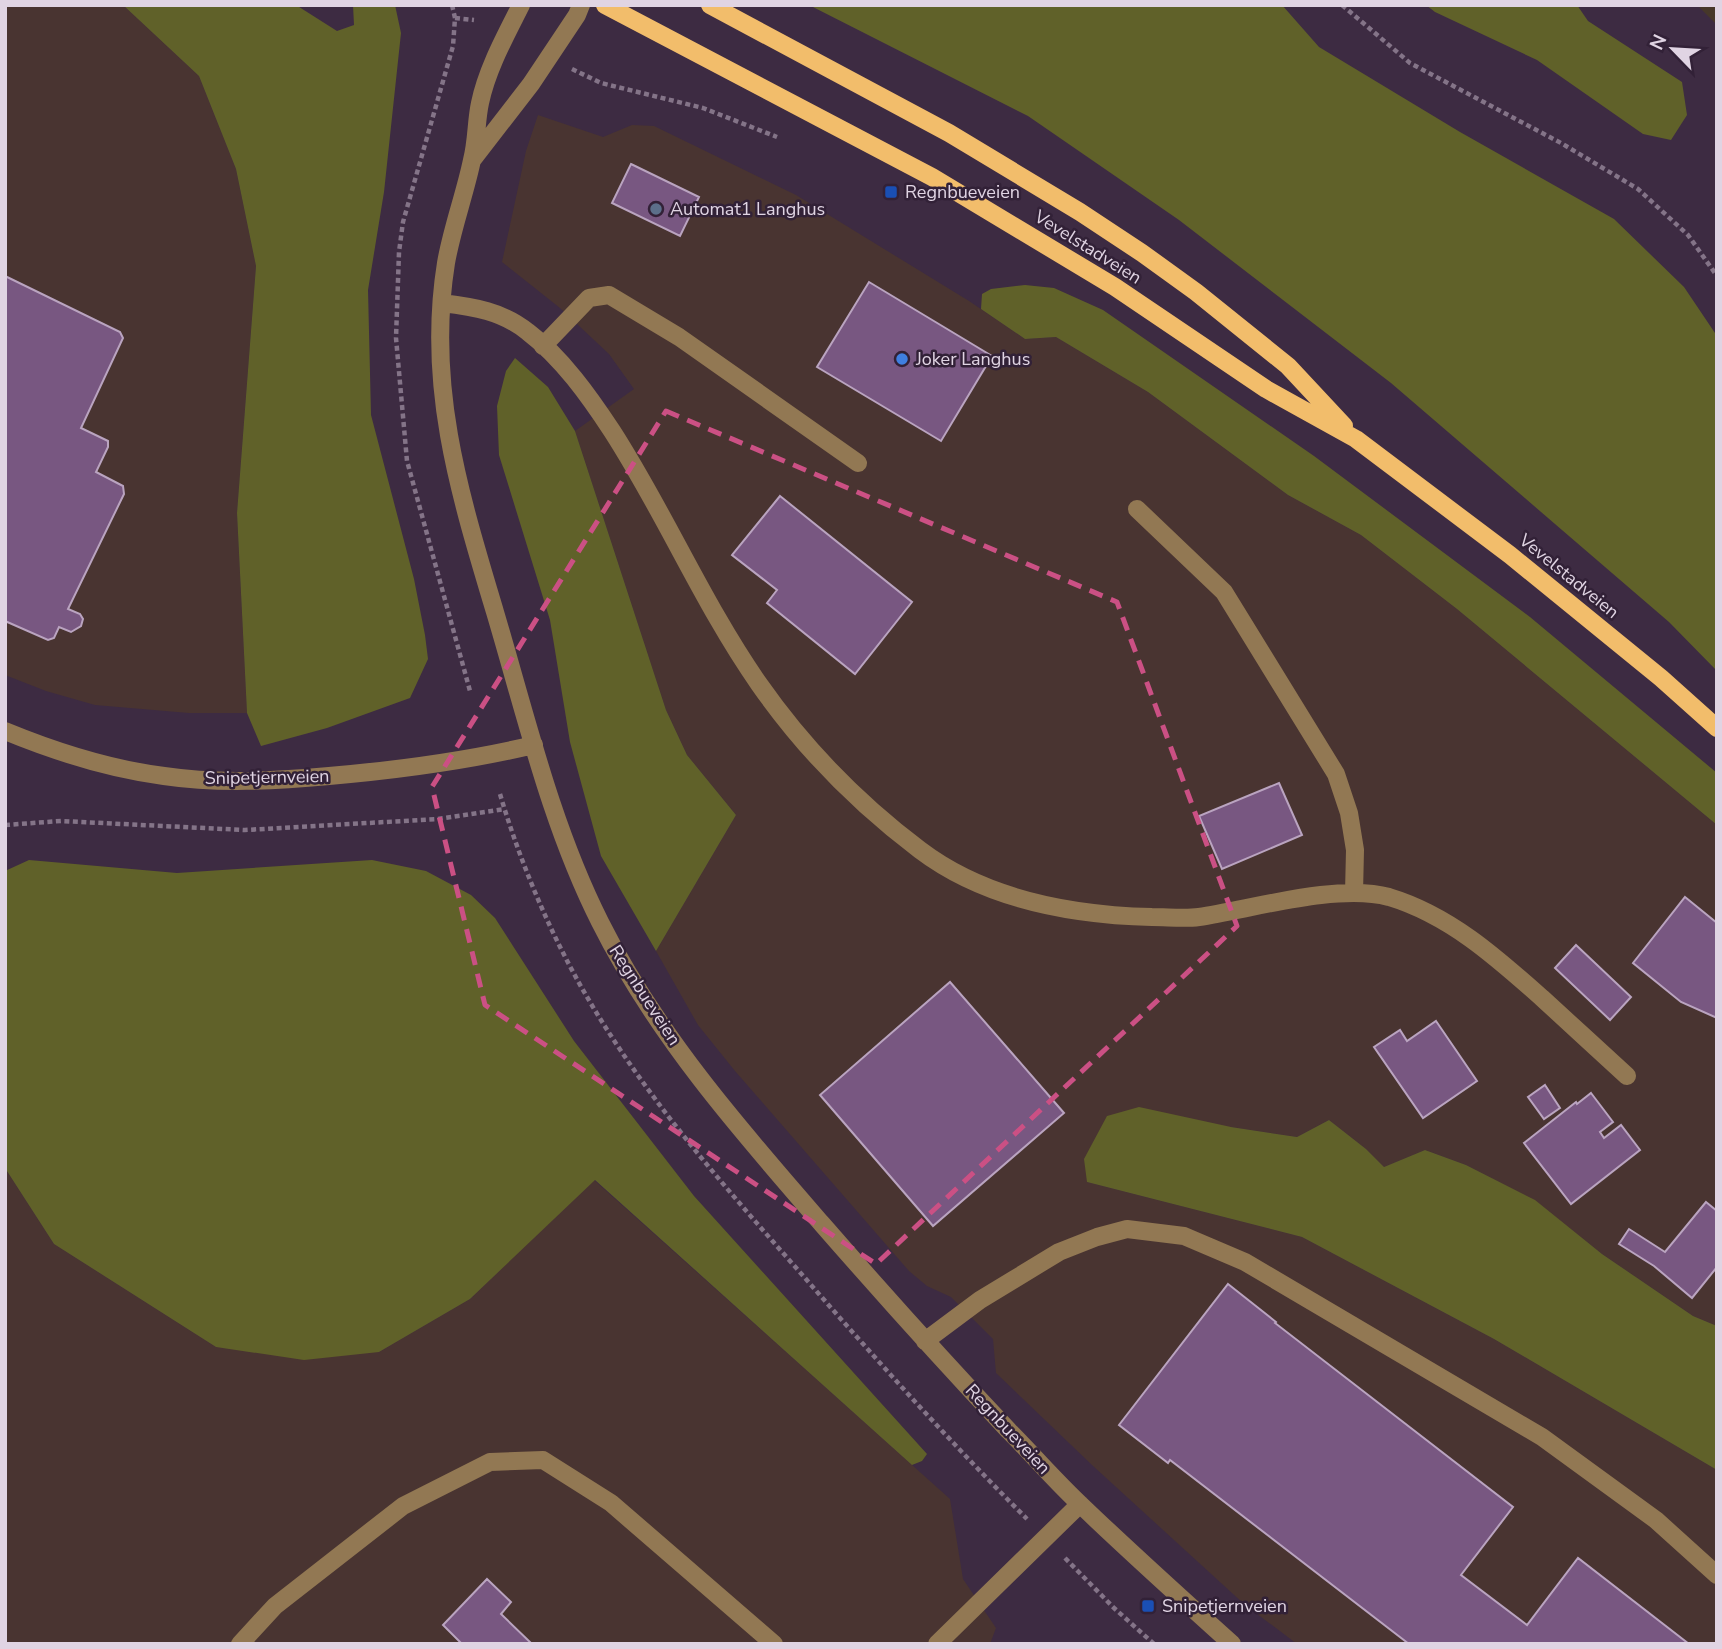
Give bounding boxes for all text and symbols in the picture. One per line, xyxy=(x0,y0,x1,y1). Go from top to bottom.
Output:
north arrow xyxy=(1638,14,1708,84)
text: N xyxy=(1644,30,1673,54)
place label: Regnbueveien xyxy=(905,180,1020,204)
marker: Regnbueveien xyxy=(883,184,899,200)
place label: Automat1 Langhus xyxy=(670,197,825,221)
marker: Automat1 Langhus xyxy=(648,201,664,217)
street label: Vevelstadveien xyxy=(1029,204,1146,290)
place label: Joker Langhus xyxy=(915,347,1030,371)
marker: Joker Langhus xyxy=(894,351,910,367)
street label: Vevelstadveien xyxy=(1513,528,1624,624)
street label: Snipetjernveien xyxy=(204,764,330,790)
street label: Regnbueveien xyxy=(604,940,686,1050)
street label: Regnbueveien xyxy=(960,1379,1056,1479)
place label: Snipetjernveien xyxy=(1162,1594,1287,1618)
marker: Snipetjernveien xyxy=(1140,1598,1156,1614)

